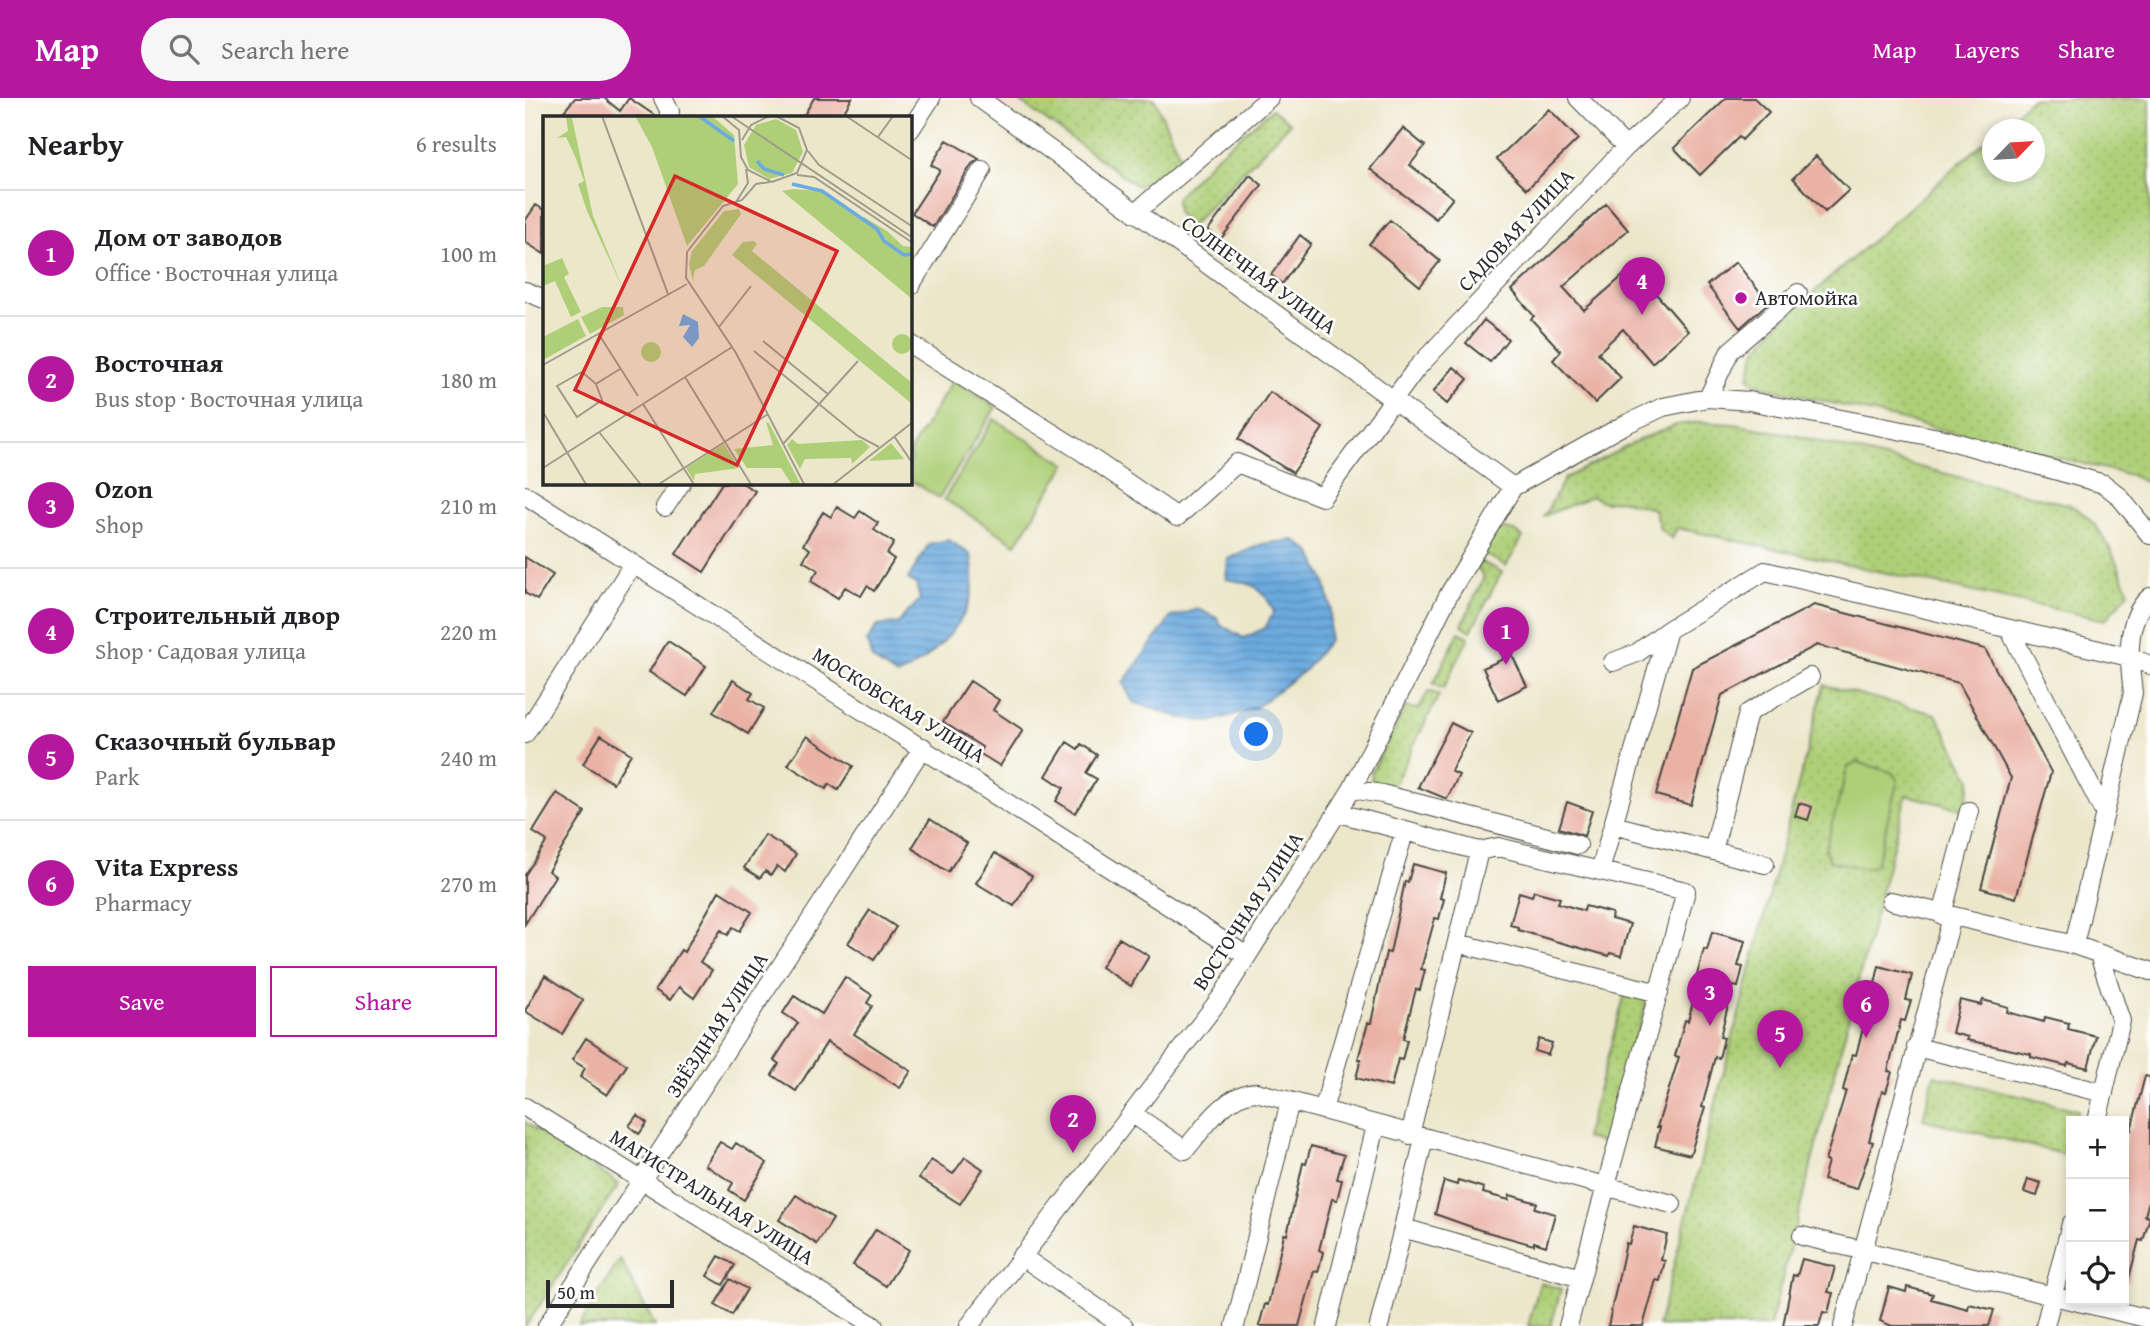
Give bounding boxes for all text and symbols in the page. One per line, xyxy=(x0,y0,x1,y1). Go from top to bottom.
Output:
search box xyxy=(141,18,631,81)
text: Map xyxy=(35,25,99,73)
icon: search xyxy=(165,30,203,68)
text: Search here xyxy=(221,30,349,69)
text: Map xyxy=(1873,32,1916,67)
text: Layers xyxy=(1954,32,2020,67)
text: Share xyxy=(2058,32,2115,67)
inset map xyxy=(543,116,912,485)
north arrow xyxy=(1982,119,2045,182)
text: Nearby xyxy=(28,122,124,166)
text: 6 results xyxy=(416,127,497,160)
street label: САДОВАЯ УЛИЦА xyxy=(1450,161,1581,298)
street label: СОЛНЕЧНАЯ УЛИЦА xyxy=(1175,208,1343,342)
text: Дом от заводов xyxy=(95,217,282,256)
text: 1 xyxy=(45,237,57,270)
text: 100 m xyxy=(440,237,497,270)
text: Office · Восточная улица xyxy=(95,256,338,289)
pin: 4 xyxy=(1619,257,1665,315)
place label: Автомойка xyxy=(1755,282,1858,313)
marker: Автомойка xyxy=(1733,290,1749,306)
text: Восточная xyxy=(95,343,223,382)
text: 2 xyxy=(45,363,57,396)
text: 180 m xyxy=(440,363,497,396)
text: Bus stop · Восточная улица xyxy=(95,382,363,415)
text: Ozon xyxy=(95,469,153,508)
text: 3 xyxy=(45,489,57,522)
text: 210 m xyxy=(440,489,497,522)
text: Shop xyxy=(95,508,143,541)
text: Строительный двор xyxy=(95,595,340,634)
pin: 1 xyxy=(1483,607,1529,665)
text: 4 xyxy=(45,615,57,648)
text: 220 m xyxy=(440,615,497,648)
text: Shop · Садовая улица xyxy=(95,634,306,667)
street label: МОСКОВСКАЯ УЛИЦА xyxy=(807,639,992,771)
your location xyxy=(1239,717,1273,751)
text: Сказочный бульвар xyxy=(95,721,336,760)
text: 5 xyxy=(45,741,57,774)
text: 240 m xyxy=(440,741,497,774)
text: Park xyxy=(95,760,139,793)
street label: ВОСТОЧНАЯ УЛИЦА xyxy=(1185,825,1311,996)
text: Vita Express xyxy=(95,847,238,886)
text: 6 xyxy=(45,867,57,900)
text: 270 m xyxy=(440,867,497,900)
text: Pharmacy xyxy=(95,886,192,919)
street label: ЗВЁЗДНАЯ УЛИЦА xyxy=(658,946,775,1104)
button: Save xyxy=(28,966,256,1037)
button: Share xyxy=(270,966,497,1037)
pin: 3 xyxy=(1687,968,1733,1026)
pin: 6 xyxy=(1843,980,1889,1038)
pin: 5 xyxy=(1757,1010,1803,1068)
pin: 2 xyxy=(1050,1095,1096,1153)
map controls xyxy=(2066,1116,2129,1305)
button: + xyxy=(2066,1116,2129,1179)
street label: МАГИСТРАЛЬНАЯ УЛИЦА xyxy=(604,1121,821,1272)
button: − xyxy=(2066,1179,2129,1242)
button: locate xyxy=(2066,1242,2129,1305)
scale bar xyxy=(546,1277,674,1309)
text: 50 m xyxy=(557,1278,595,1306)

